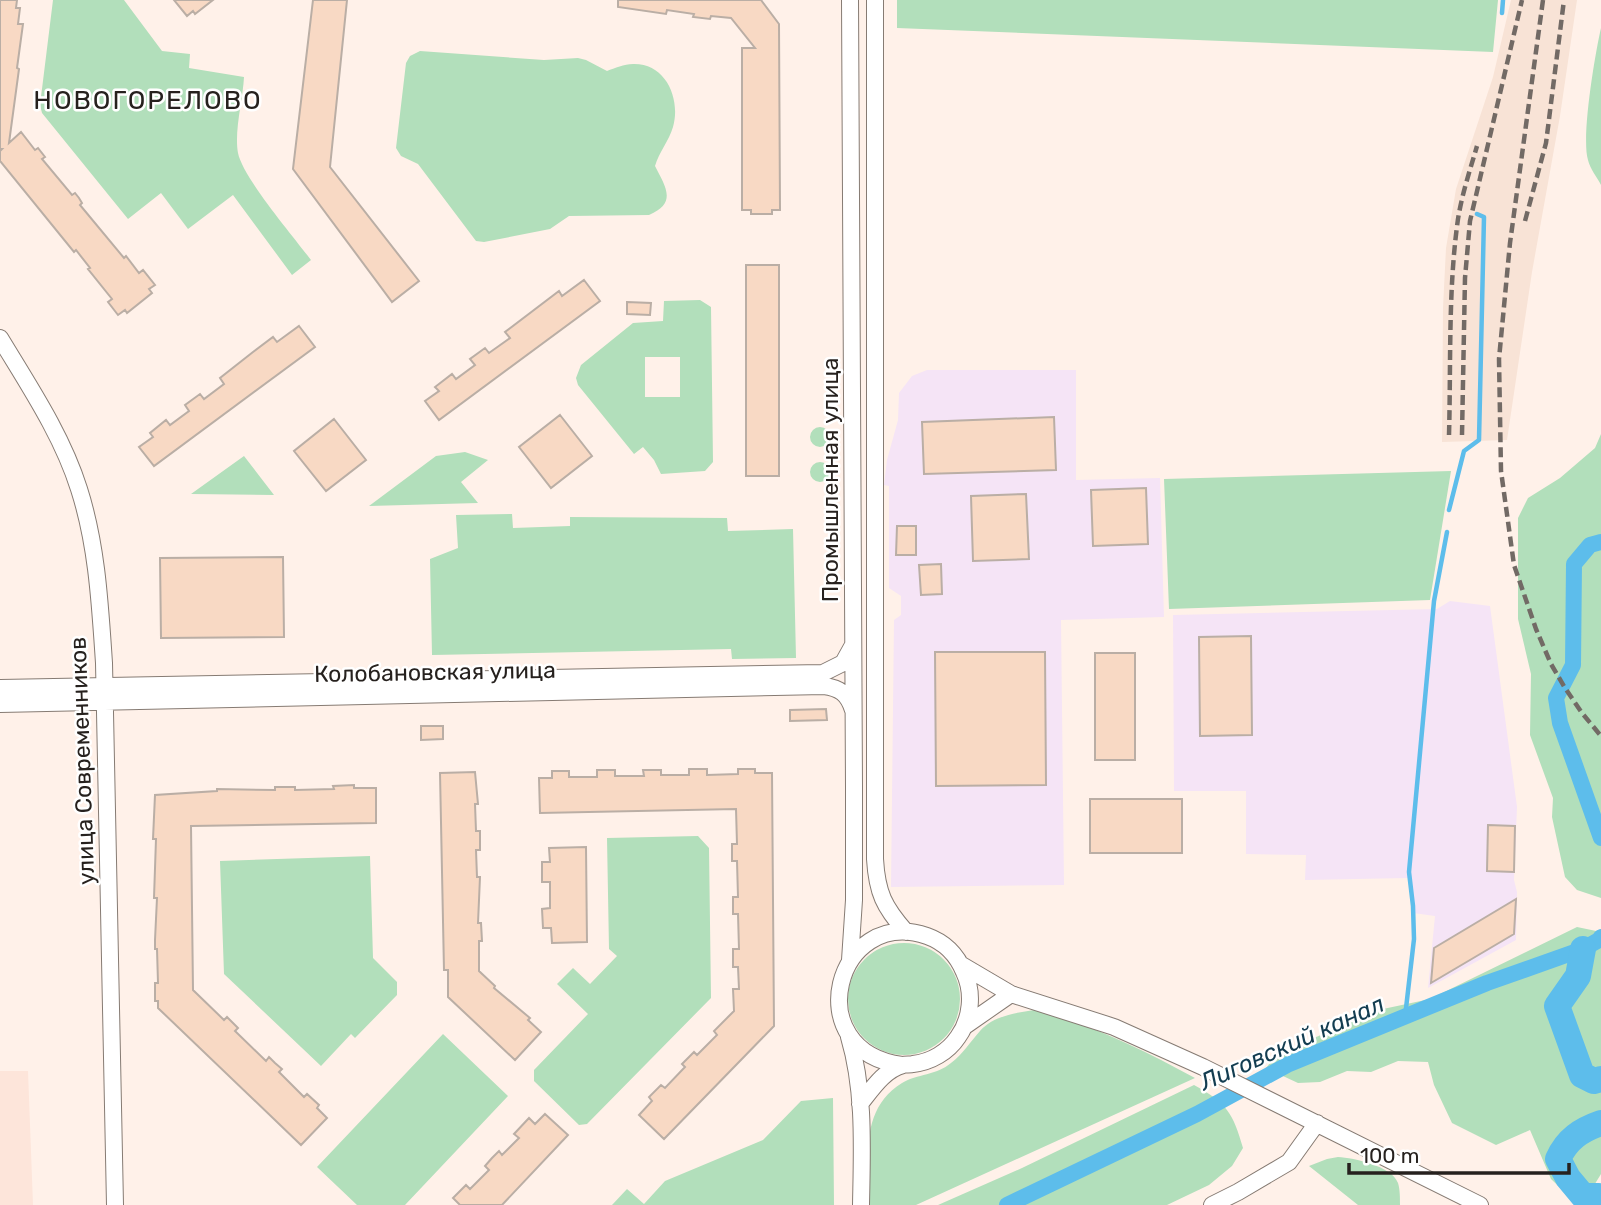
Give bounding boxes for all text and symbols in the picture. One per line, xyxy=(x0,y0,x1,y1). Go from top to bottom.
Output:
district label: НОВОГОРЕЛОВО xyxy=(33,85,263,116)
street label: Промышленная улица xyxy=(816,358,844,602)
street label: улица Современников xyxy=(64,636,100,886)
street label: Колобановская улица xyxy=(314,656,556,688)
water label: Лиговский канал xyxy=(1194,990,1388,1097)
scale bar xyxy=(1349,1132,1570,1176)
text: 100 m xyxy=(1360,1143,1419,1168)

